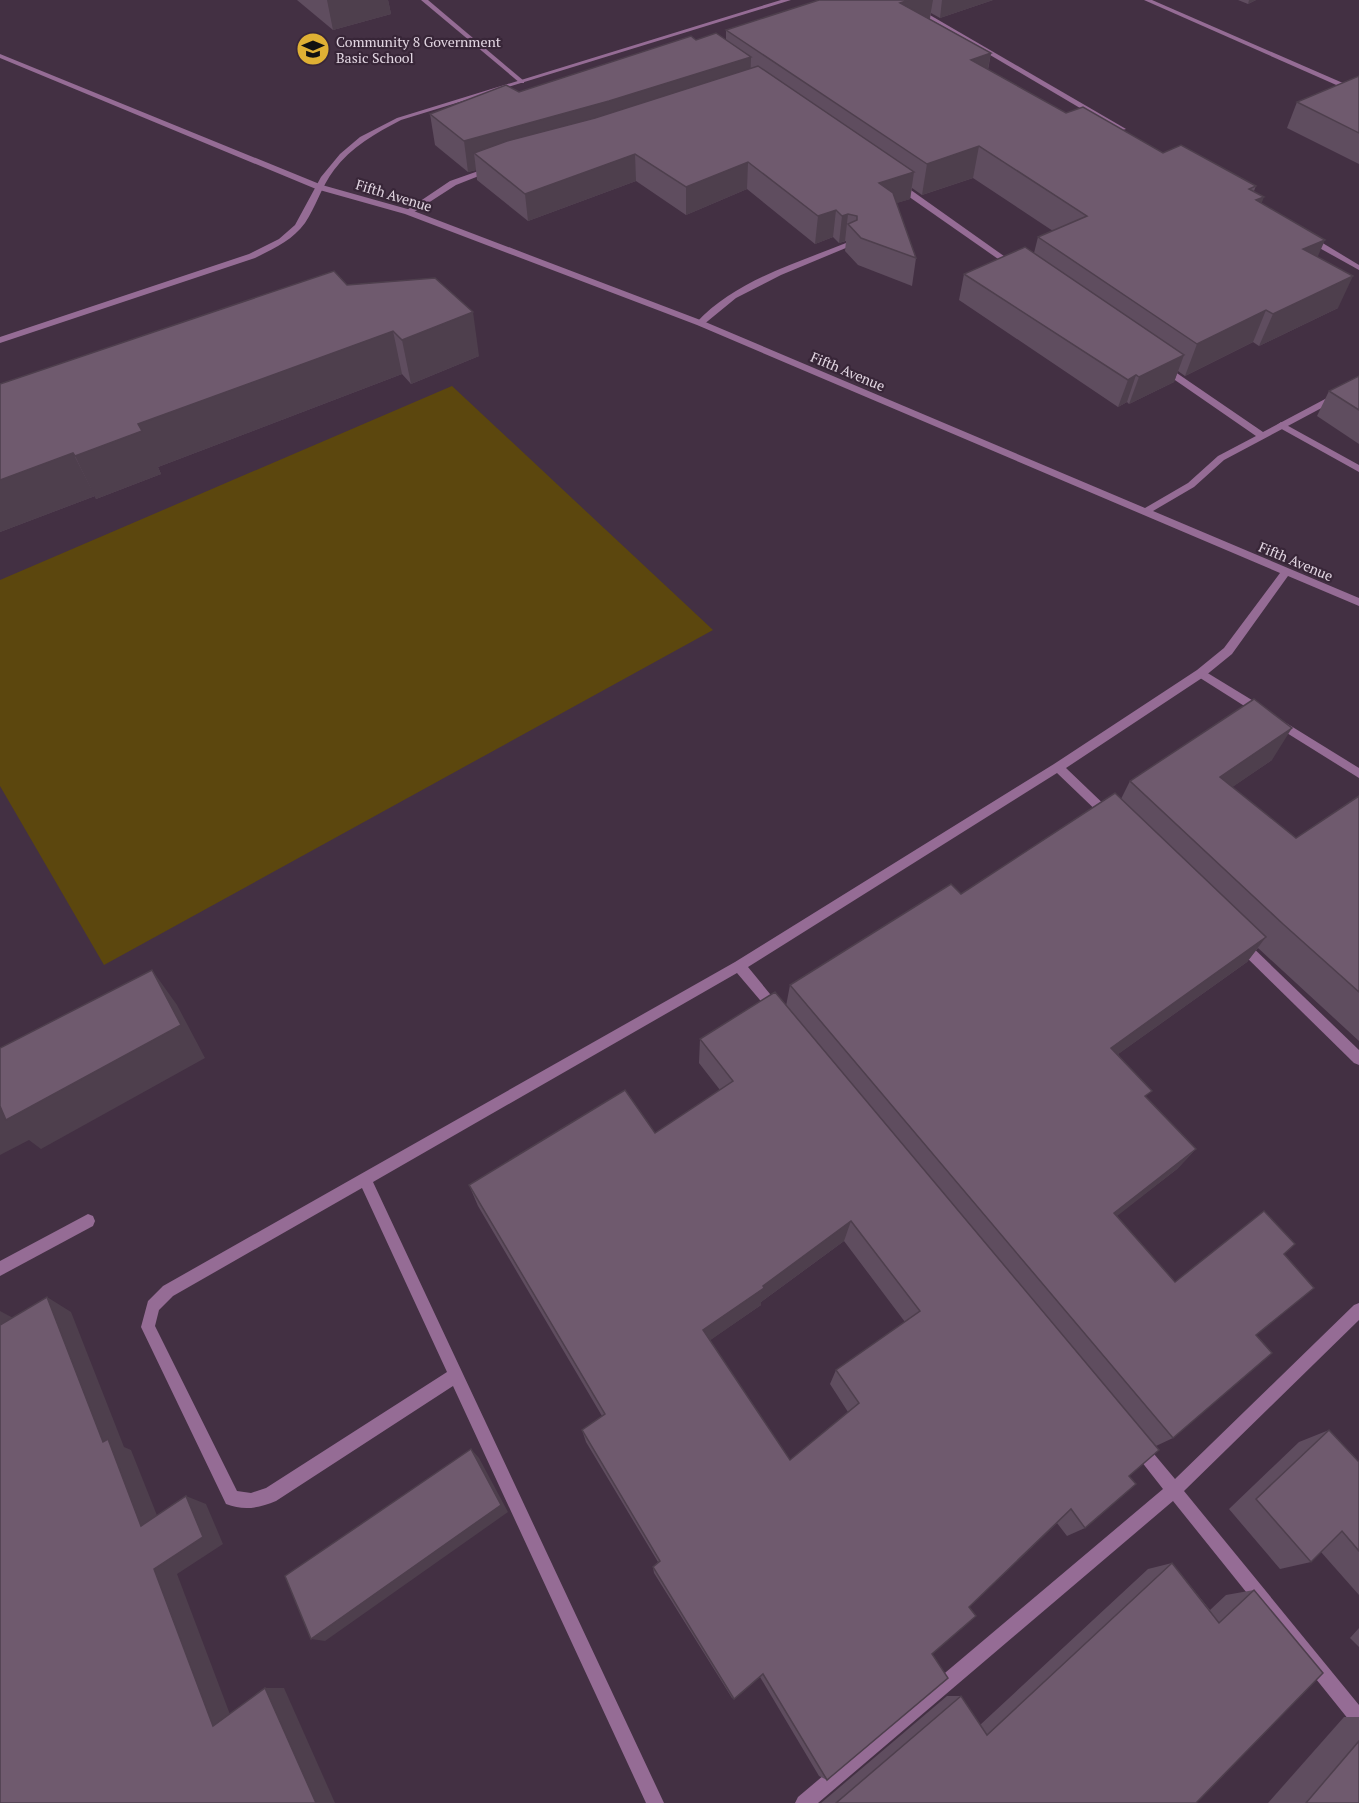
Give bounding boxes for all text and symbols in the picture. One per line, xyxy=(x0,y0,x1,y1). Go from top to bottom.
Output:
school or university icon: Community 8 Government Basic School xyxy=(295,31,331,67)
place label: Community 8 Government Basic School xyxy=(336,32,502,67)
street label: Fifth Avenue xyxy=(354,174,434,216)
street label: Fifth Avenue xyxy=(808,347,888,395)
street label: Fifth Avenue xyxy=(1256,537,1336,585)

